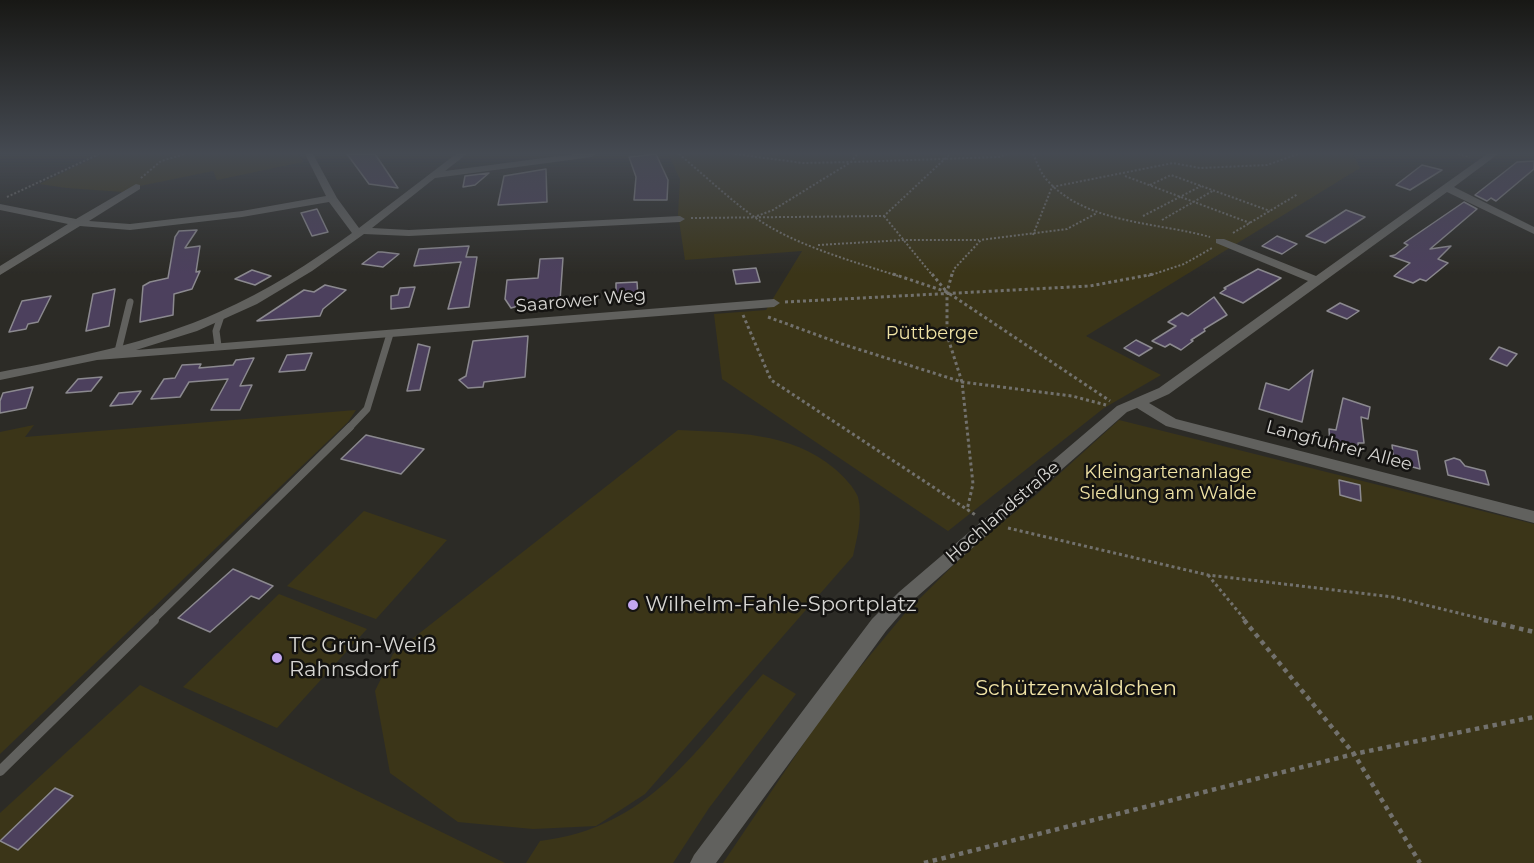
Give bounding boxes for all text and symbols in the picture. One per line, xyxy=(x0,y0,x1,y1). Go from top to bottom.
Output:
street label: Saarower Weg xyxy=(515,285,647,317)
park label: Püttberge xyxy=(886,323,978,345)
street label: Langfuhrer Allee xyxy=(1264,416,1414,476)
street label: Hochlandstraße xyxy=(942,457,1064,567)
park label: Kleingartenanlage Siedlung am Walde xyxy=(1079,462,1257,504)
place label: Wilhelm-Fahle-Sportplatz xyxy=(645,592,917,618)
marker: Wilhelm-Fahle-Sportplatz xyxy=(626,598,640,612)
place label: TC Grün-Weiß Rahnsdorf xyxy=(289,633,436,683)
marker: TC Grün-Weiß Rahnsdorf xyxy=(270,651,284,665)
park label: Schützenwäldchen xyxy=(975,676,1177,702)

